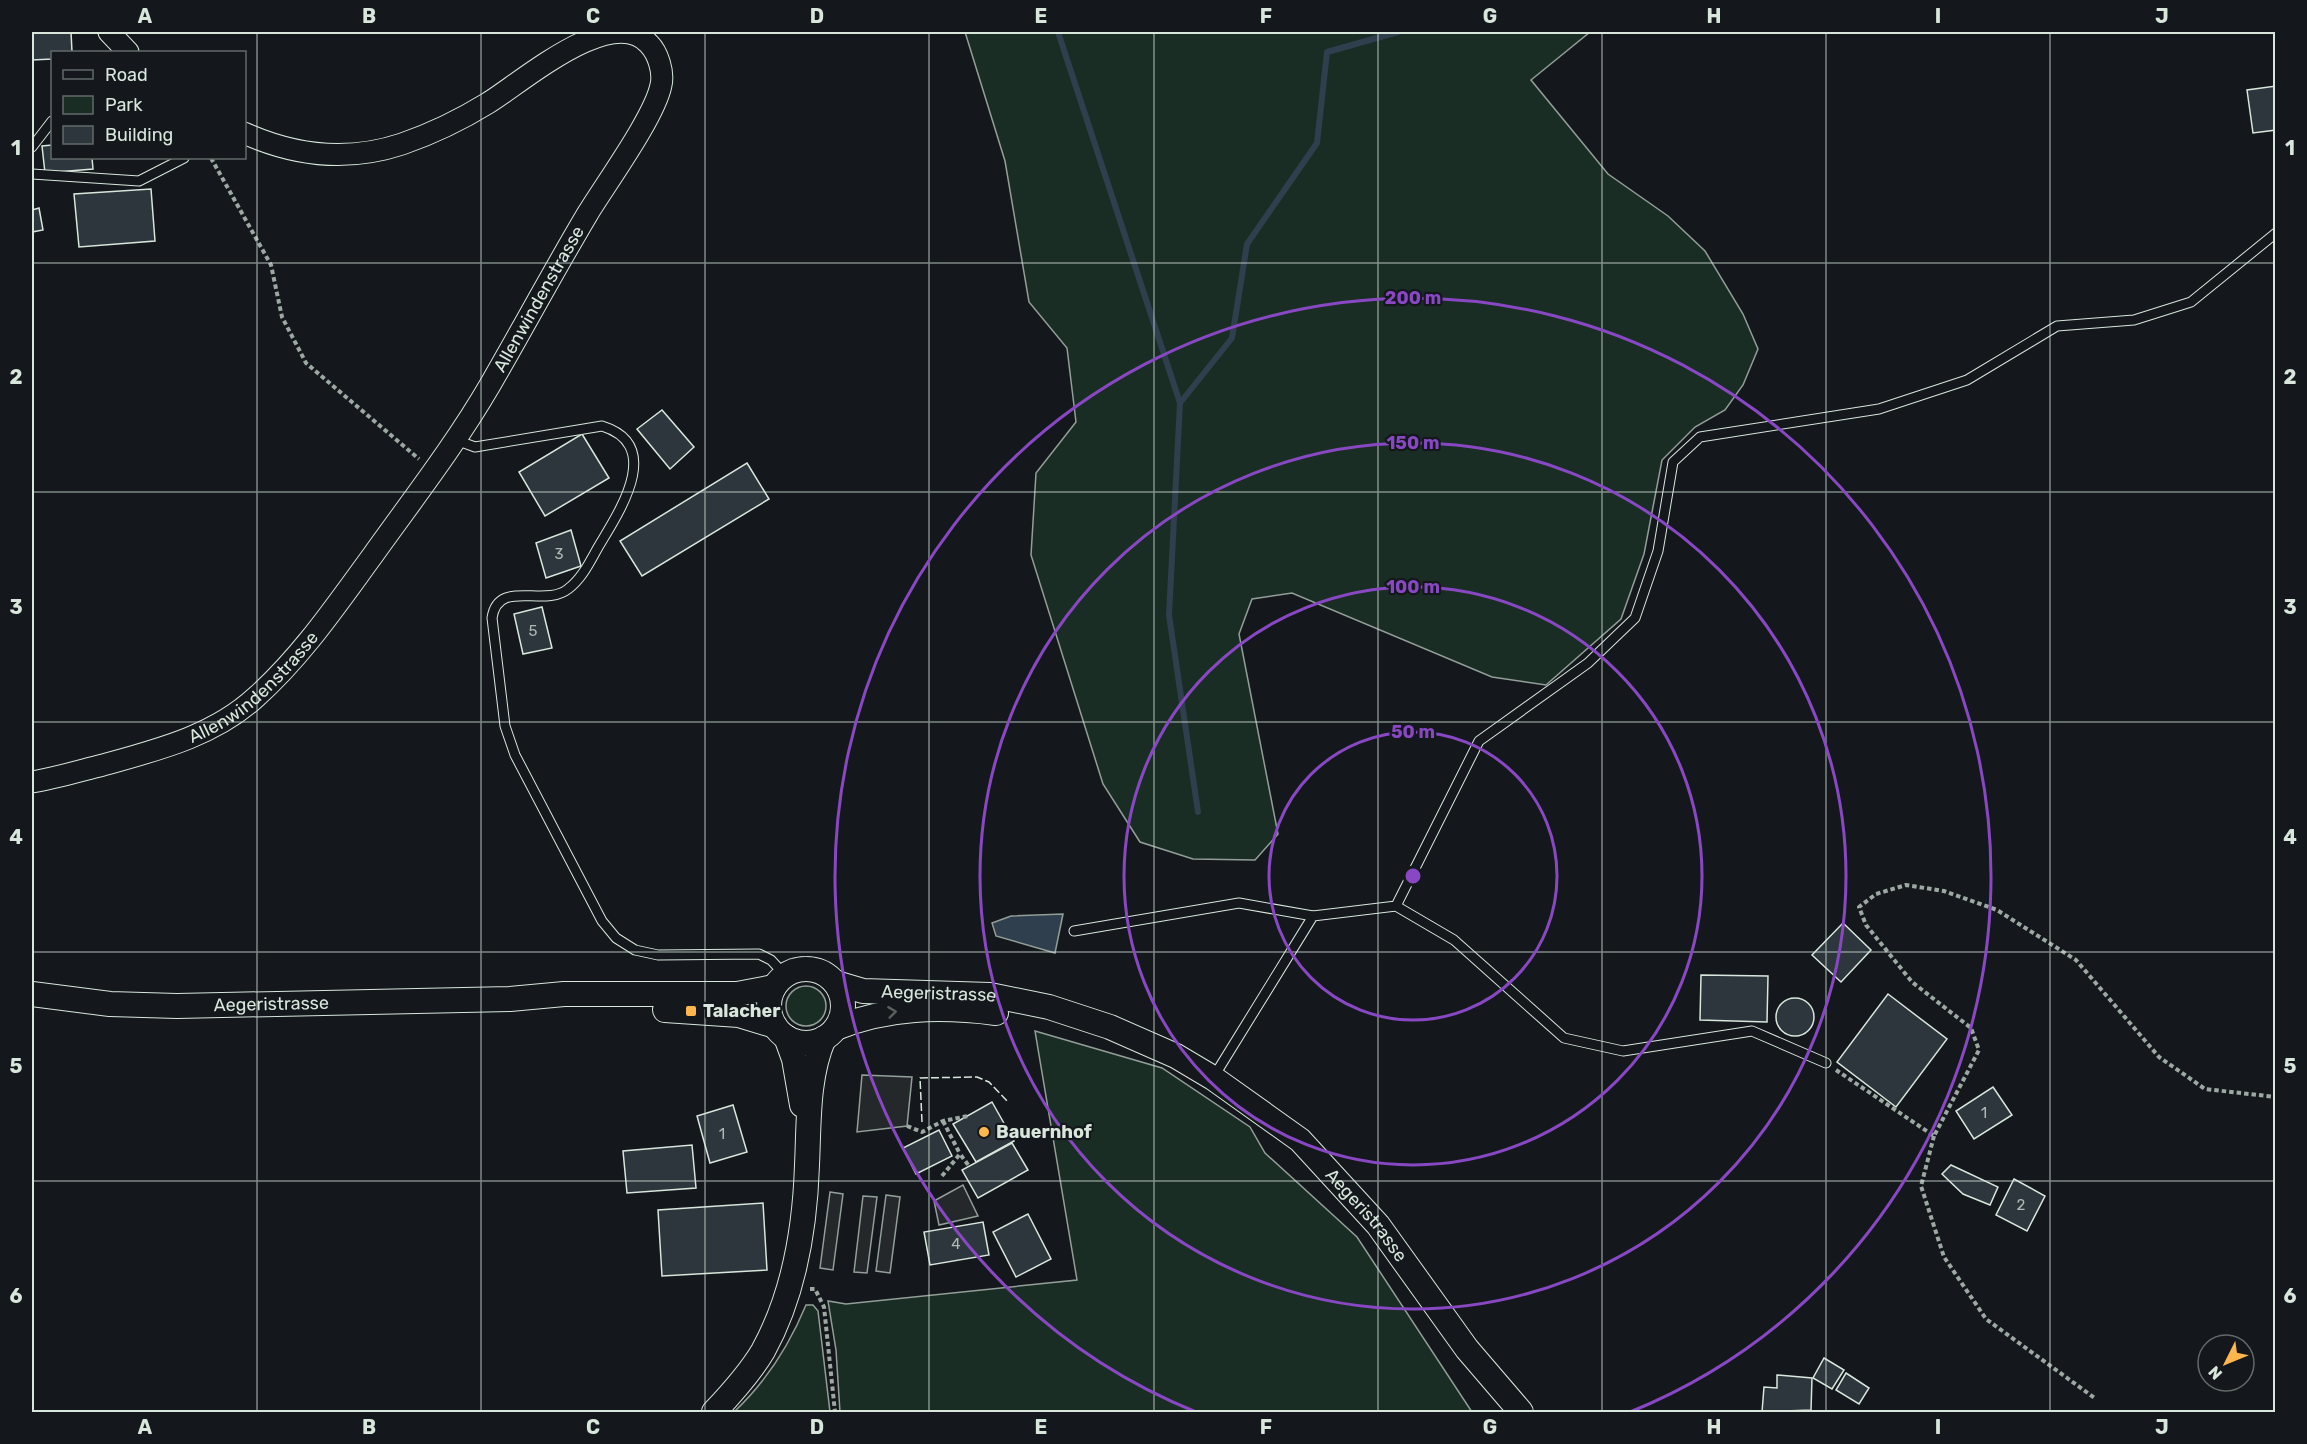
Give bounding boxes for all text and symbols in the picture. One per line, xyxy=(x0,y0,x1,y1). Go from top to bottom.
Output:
text: A xyxy=(138,4,153,28)
text: B xyxy=(362,4,376,28)
text: C xyxy=(586,4,600,28)
text: D xyxy=(810,4,824,28)
text: E xyxy=(1035,4,1047,28)
text: F xyxy=(1260,4,1272,28)
text: G xyxy=(1483,4,1497,28)
text: H xyxy=(1707,4,1721,28)
text: I xyxy=(1935,4,1941,28)
text: J xyxy=(2155,4,2169,28)
legend xyxy=(51,51,246,159)
text: Road xyxy=(105,64,148,86)
text: Park xyxy=(105,94,143,116)
text: Building xyxy=(105,124,173,146)
text: 1 xyxy=(11,136,21,160)
text: 1 xyxy=(2285,136,2295,160)
street label: Allenwindenstrasse xyxy=(489,222,589,376)
text: 200 m xyxy=(1385,287,1441,309)
text: 2 xyxy=(10,365,23,389)
text: 2 xyxy=(2284,365,2297,389)
text: 150 m xyxy=(1386,432,1440,454)
house number: 3 xyxy=(554,545,564,563)
text: 100 m xyxy=(1386,576,1440,598)
text: 3 xyxy=(9,595,23,619)
text: 3 xyxy=(2283,595,2297,619)
house number: 5 xyxy=(529,622,538,640)
street label: Allenwindenstrasse xyxy=(185,627,323,748)
text: 50 m xyxy=(1391,721,1435,743)
text: 4 xyxy=(9,825,23,849)
text: 4 xyxy=(2283,825,2297,849)
centre of rings xyxy=(1403,866,1423,886)
street label: Aegeristrasse xyxy=(881,981,999,1007)
street label: Aegeristrasse xyxy=(213,992,329,1016)
place label: Talacher xyxy=(703,1000,780,1022)
marker: Talacher xyxy=(684,1004,698,1018)
one-way arrow xyxy=(887,1006,897,1019)
text: 5 xyxy=(10,1054,23,1078)
text: 5 xyxy=(2284,1054,2297,1078)
house number: 1 xyxy=(1981,1104,1987,1122)
place label: Bauernhof xyxy=(996,1121,1092,1143)
house number: 1 xyxy=(719,1125,725,1143)
marker: Bauernhof xyxy=(977,1125,991,1139)
street label: Aegeristrasse xyxy=(1321,1164,1412,1266)
house number: 2 xyxy=(2017,1196,2026,1214)
house number: 4 xyxy=(951,1235,961,1253)
text: 6 xyxy=(9,1284,23,1308)
text: 6 xyxy=(2283,1284,2297,1308)
north arrow xyxy=(2196,1333,2256,1393)
text: N xyxy=(2205,1362,2226,1384)
text: A xyxy=(138,1415,153,1439)
text: B xyxy=(362,1415,376,1439)
text: C xyxy=(586,1415,600,1439)
text: D xyxy=(810,1415,824,1439)
text: E xyxy=(1035,1415,1047,1439)
text: F xyxy=(1260,1415,1272,1439)
text: G xyxy=(1483,1415,1497,1439)
text: H xyxy=(1707,1415,1721,1439)
text: I xyxy=(1935,1415,1941,1439)
text: J xyxy=(2155,1415,2169,1439)

